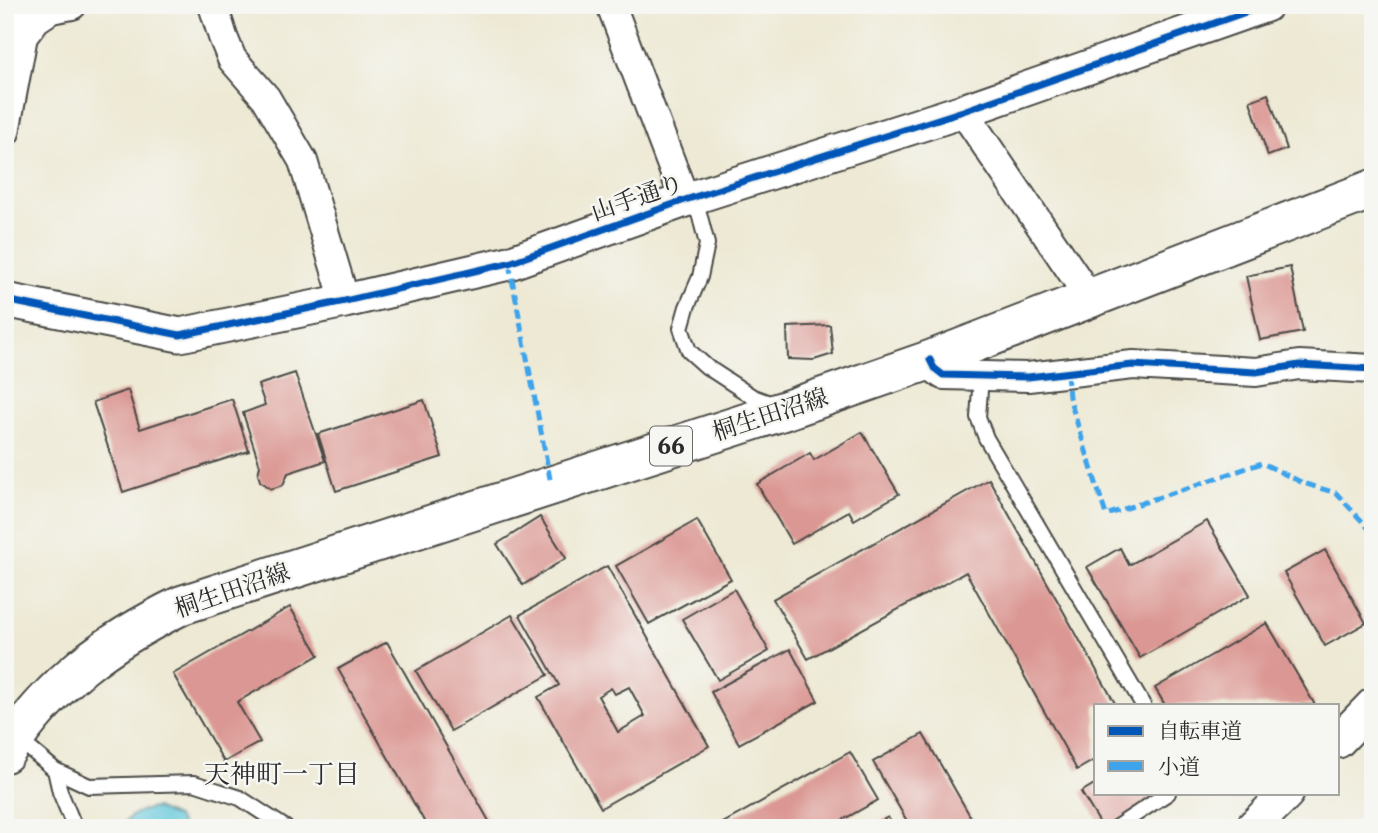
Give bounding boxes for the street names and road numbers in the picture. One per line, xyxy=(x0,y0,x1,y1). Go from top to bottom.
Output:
street label: 山手通り xyxy=(587,168,687,226)
street label: 桐生田沼線 xyxy=(708,382,832,446)
road number: 66 xyxy=(650,426,692,466)
street label: 桐生田沼線 xyxy=(171,557,293,623)

